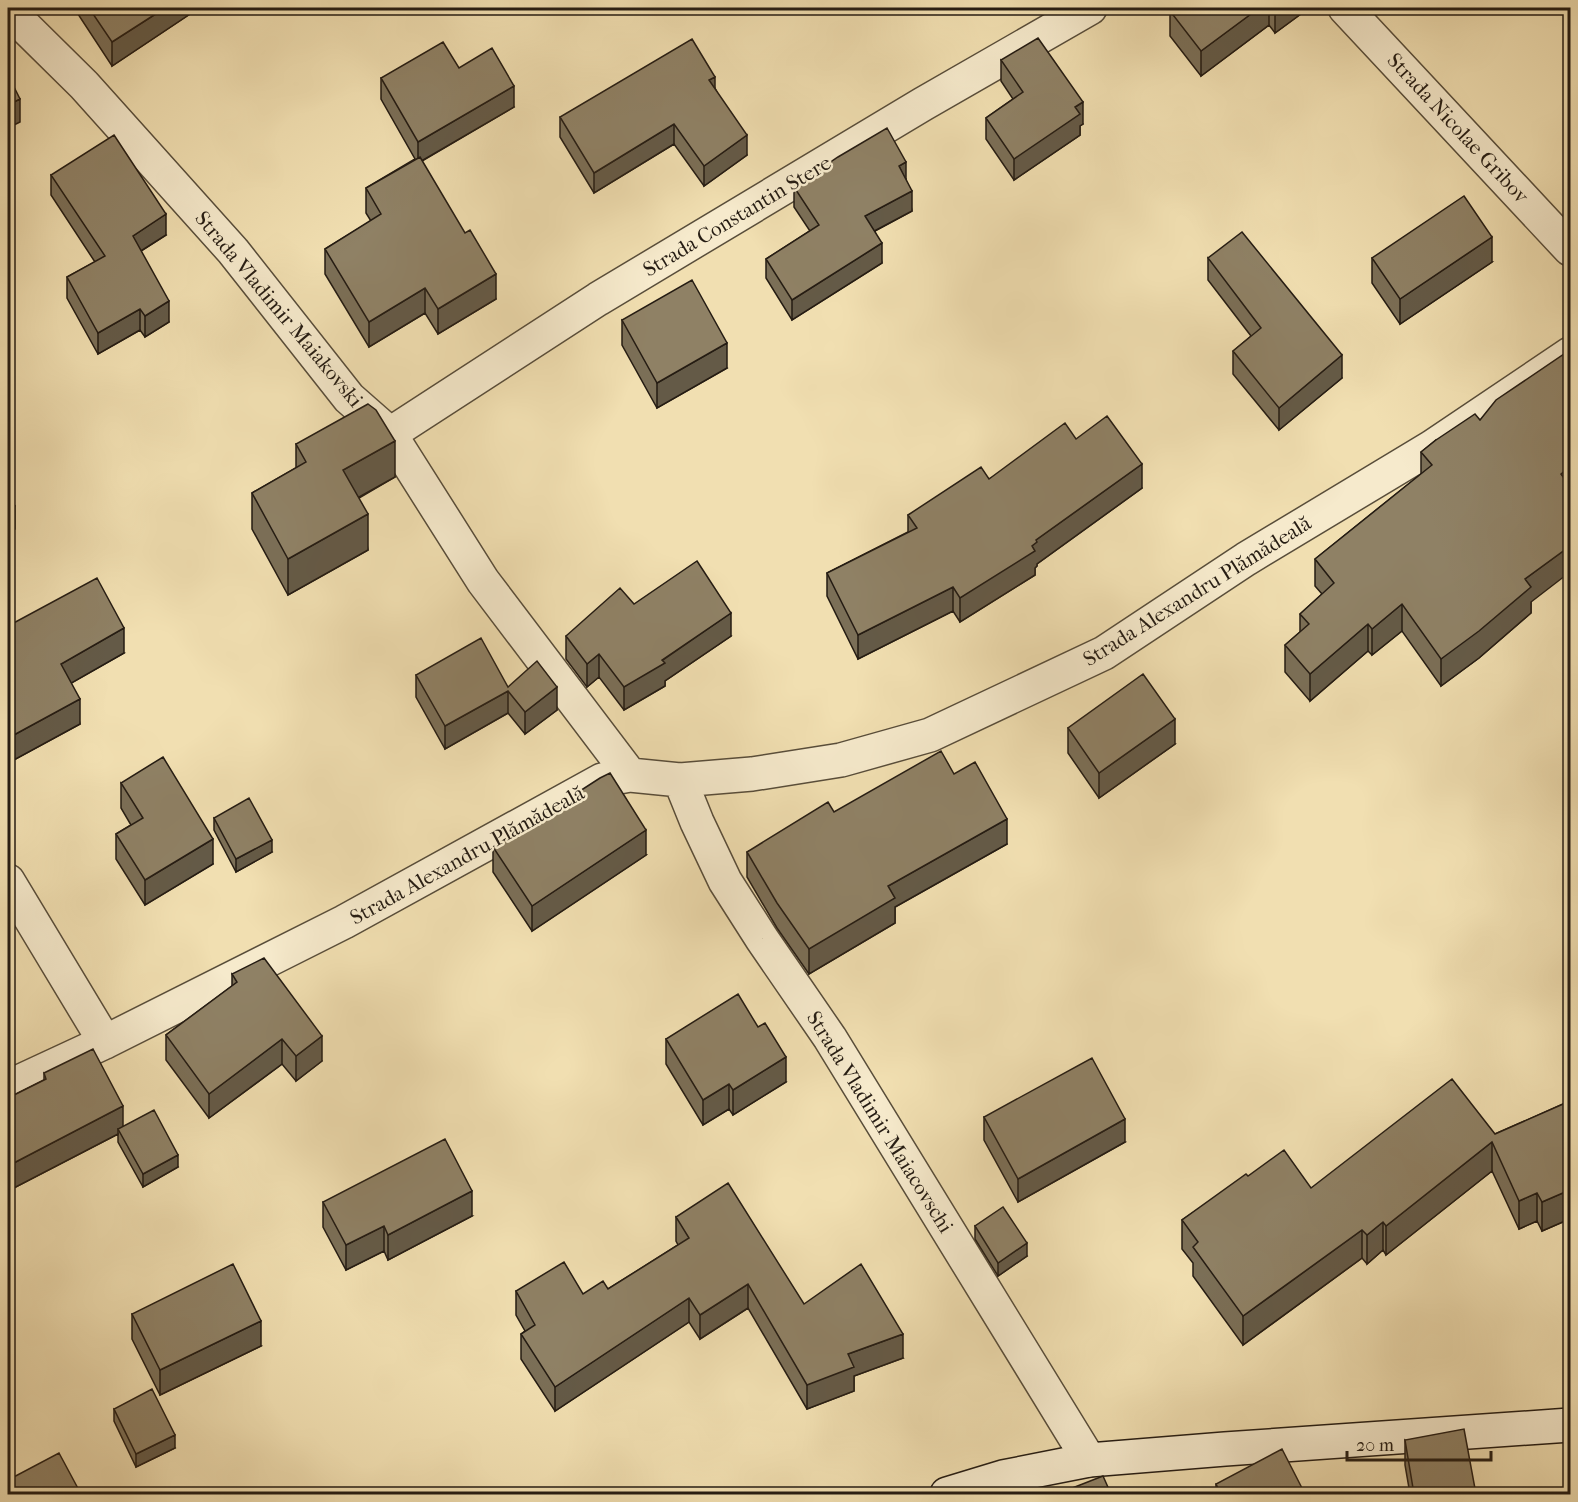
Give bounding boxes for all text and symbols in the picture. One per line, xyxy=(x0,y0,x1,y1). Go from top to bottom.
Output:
street label: Strada Nicolae Gribov xyxy=(1382,48,1534,208)
street label: Strada Constantin Stere xyxy=(639,150,835,282)
street label: Strada Vladimir Maiakovski xyxy=(190,206,368,412)
street label: Strada Alexandru Plămădeală xyxy=(1079,511,1316,671)
street label: Strada Alexandru Plămădeală xyxy=(346,780,589,930)
street label: Strada Vladimir Maiacovschi xyxy=(802,1007,958,1237)
scale bar xyxy=(1347,1424,1491,1462)
text: 20 m xyxy=(1356,1435,1394,1456)

